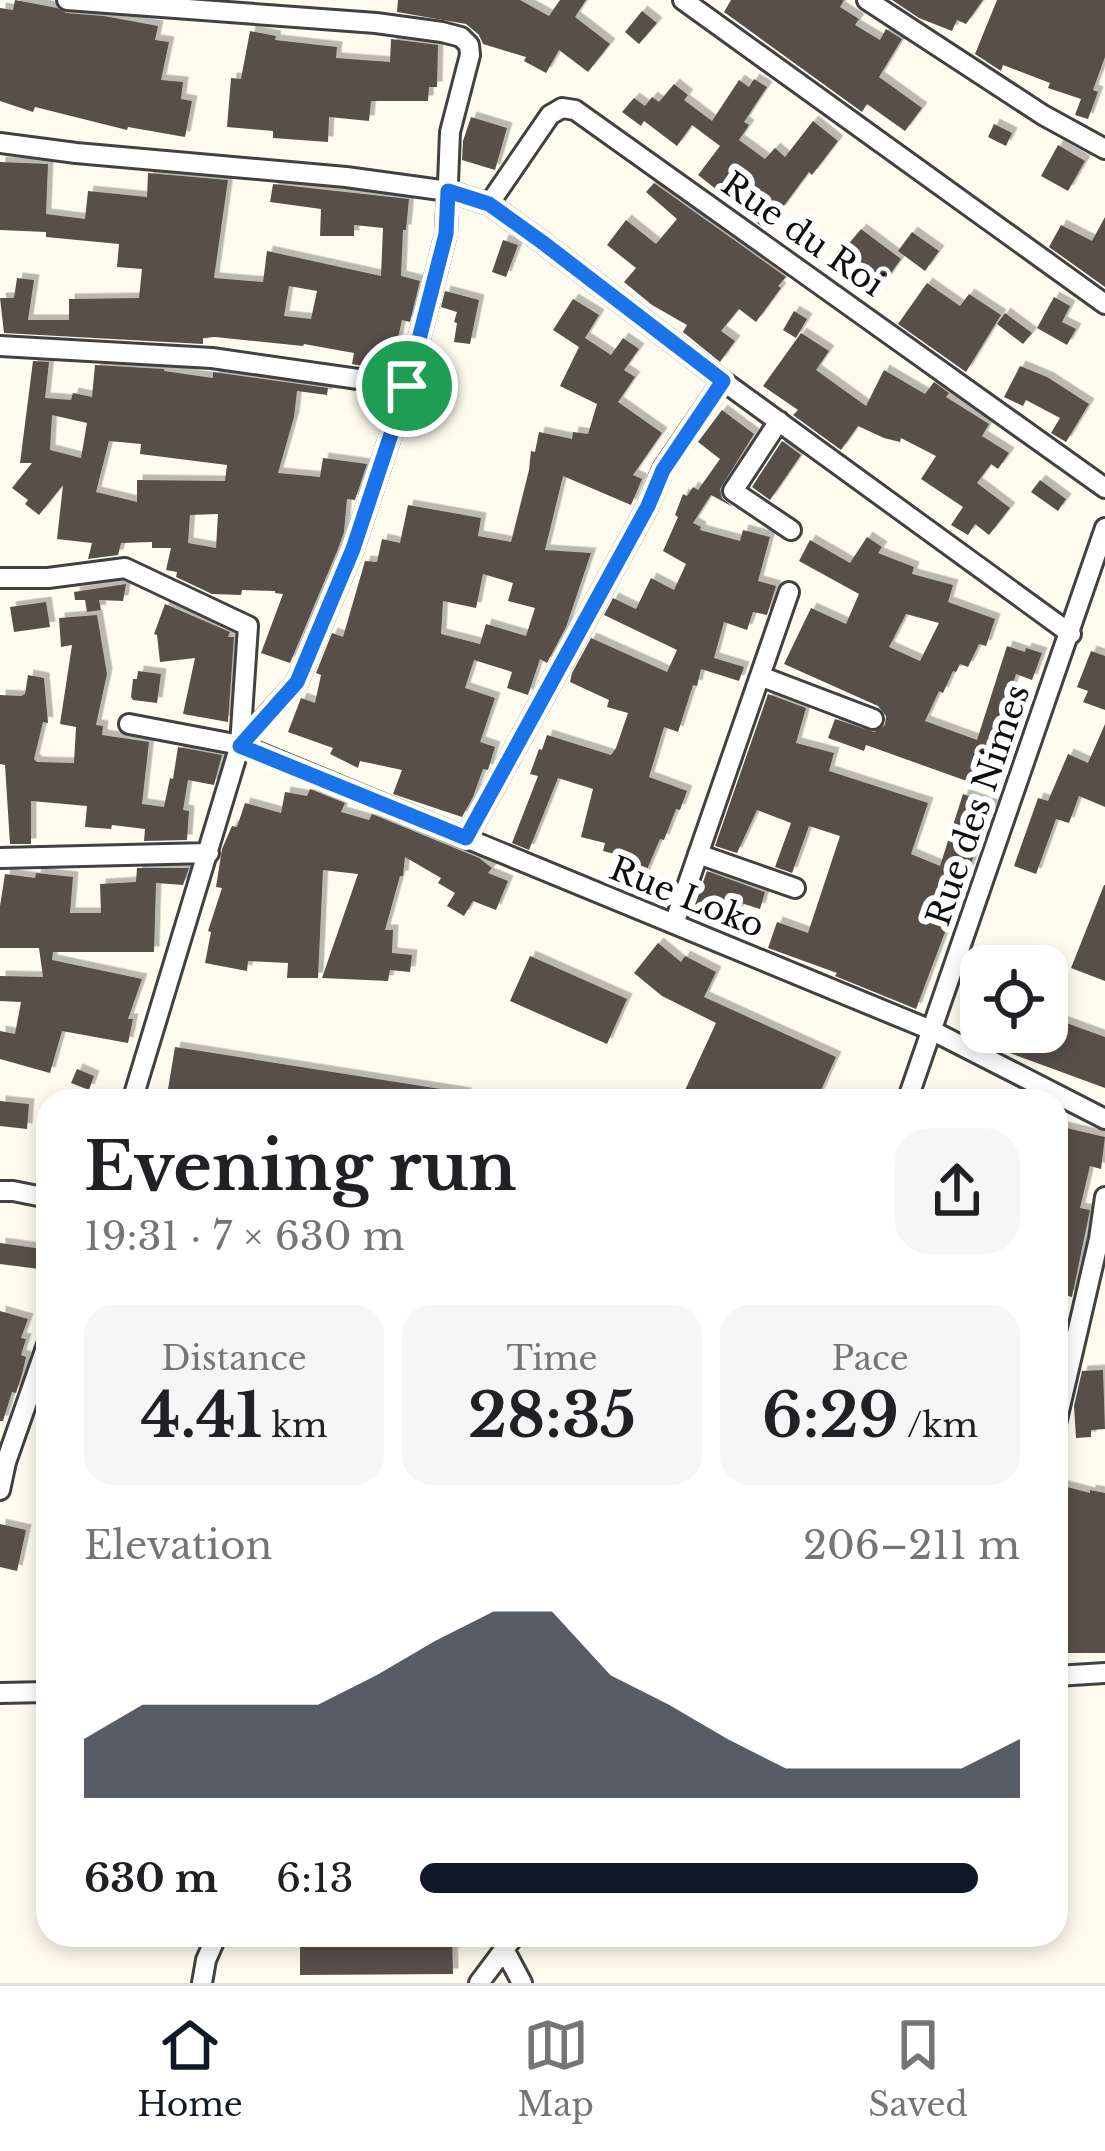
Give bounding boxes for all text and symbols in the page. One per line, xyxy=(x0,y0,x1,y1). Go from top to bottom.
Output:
street label: Rue du Roi xyxy=(714,163,892,305)
pin xyxy=(356,335,458,437)
icon: arrive xyxy=(374,353,440,419)
street label: Rue des Nimes xyxy=(918,679,1038,931)
street label: Rue Loko xyxy=(604,848,770,946)
map controls xyxy=(960,945,1068,1053)
button: locate xyxy=(960,945,1068,1053)
text: Evening run xyxy=(84,1126,517,1208)
button: share xyxy=(894,1128,1020,1254)
text: 19:31 · 7 × 630 m xyxy=(84,1212,405,1261)
text: Distance xyxy=(161,1338,307,1379)
text: Time xyxy=(506,1338,598,1379)
text: Pace xyxy=(831,1338,909,1379)
text: 4.41 xyxy=(141,1379,262,1453)
text: 28:35 xyxy=(468,1379,636,1453)
text: 6:29 xyxy=(762,1379,899,1453)
text: km xyxy=(262,1405,327,1446)
text: /km xyxy=(899,1405,978,1446)
text: Elevation xyxy=(84,1521,272,1570)
text: 206–211 m xyxy=(803,1521,1020,1570)
text: 630 m xyxy=(84,1854,218,1903)
text: 6:13 xyxy=(276,1854,354,1903)
tab: Home xyxy=(137,2012,243,2125)
tab: Map xyxy=(517,2012,594,2125)
tab: Saved xyxy=(868,2012,968,2125)

